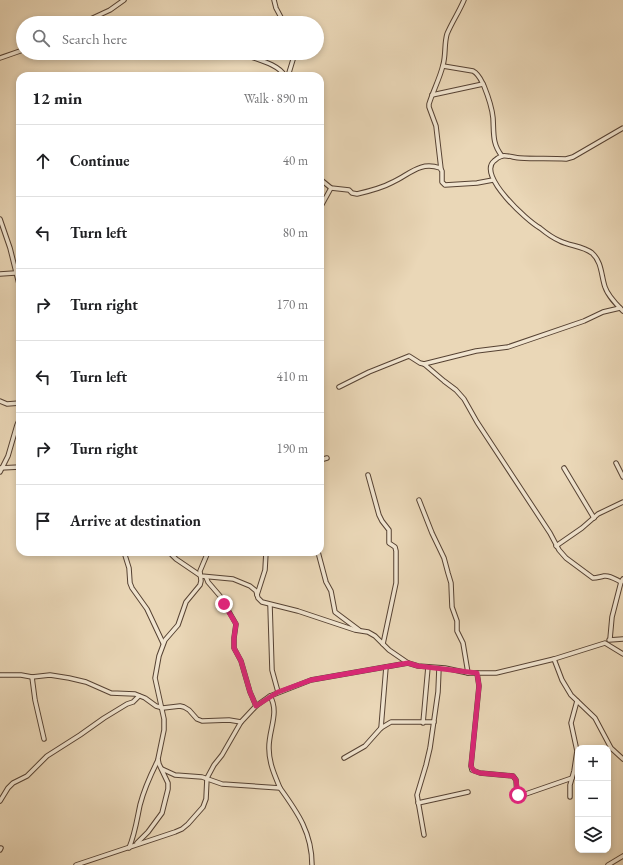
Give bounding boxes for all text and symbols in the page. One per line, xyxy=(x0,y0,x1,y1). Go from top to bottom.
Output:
search box xyxy=(16,16,324,60)
icon: search xyxy=(30,27,52,49)
text: Search here xyxy=(62,29,127,48)
text: 12 min xyxy=(32,87,82,109)
text: Walk · 890 m xyxy=(244,90,308,107)
icon: ahead xyxy=(32,150,54,172)
text: Continue xyxy=(70,151,130,170)
text: 40 m xyxy=(283,152,308,169)
icon: left xyxy=(32,222,54,244)
text: Turn left xyxy=(70,223,127,242)
text: 80 m xyxy=(283,224,308,241)
icon: right xyxy=(32,294,54,316)
text: Turn right xyxy=(70,295,138,314)
text: 170 m xyxy=(277,296,308,313)
icon: left xyxy=(32,366,54,388)
text: Turn left xyxy=(70,367,127,386)
text: 410 m xyxy=(277,368,308,385)
icon: right xyxy=(32,438,54,460)
text: Turn right xyxy=(70,439,138,458)
text: 190 m xyxy=(277,440,308,457)
icon: arrive xyxy=(32,510,54,532)
text: Arrive at destination xyxy=(70,511,201,530)
route end xyxy=(215,595,233,613)
map controls xyxy=(575,745,611,853)
button: + xyxy=(575,745,611,781)
button: − xyxy=(575,781,611,817)
route start xyxy=(509,786,527,804)
button: layers xyxy=(575,817,611,853)

